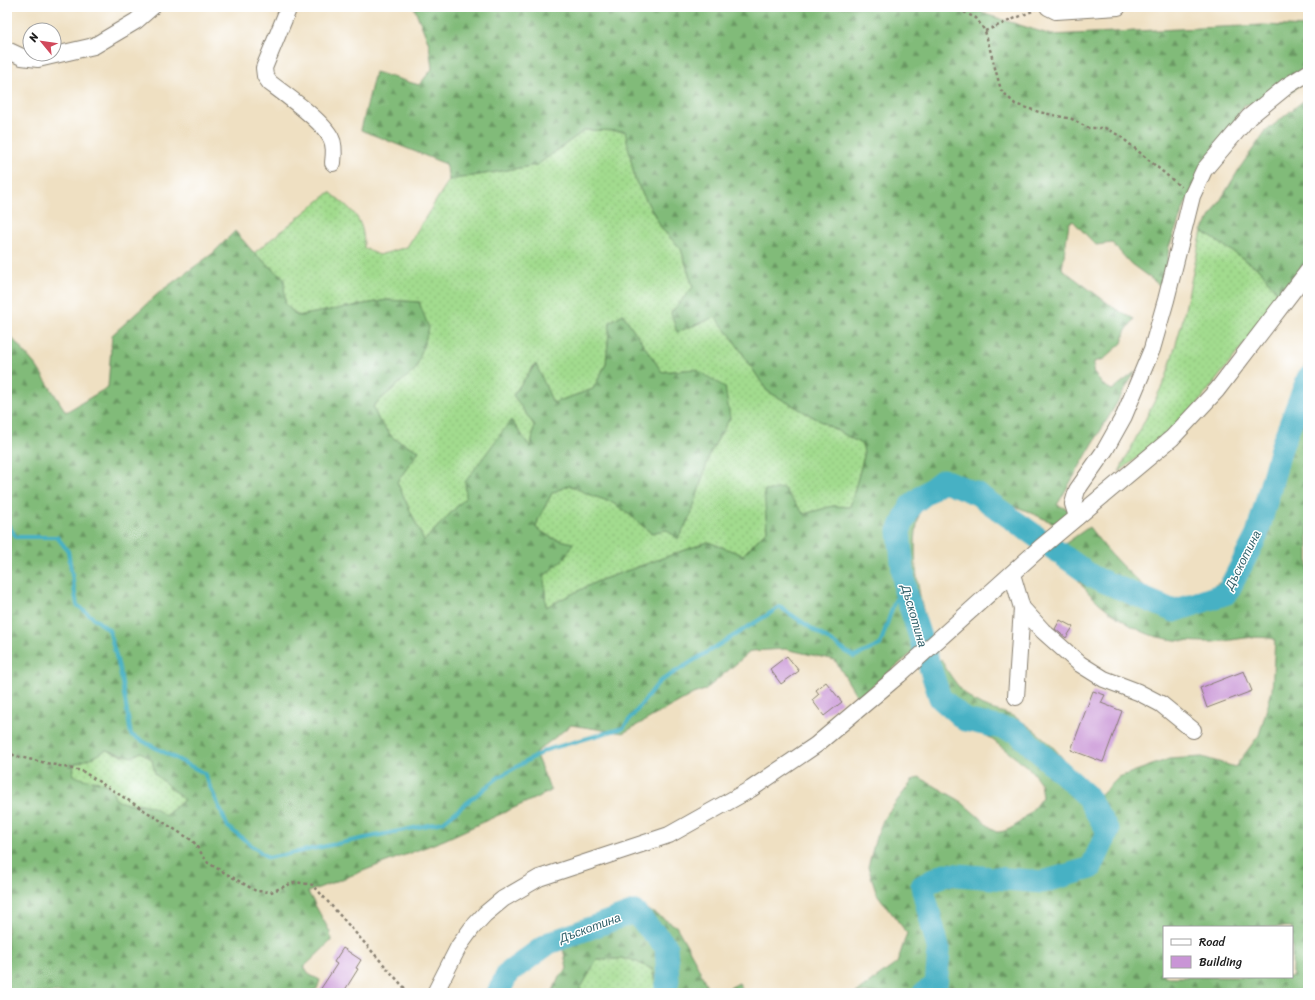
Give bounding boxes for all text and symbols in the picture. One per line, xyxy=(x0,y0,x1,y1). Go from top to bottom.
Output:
north arrow xyxy=(22,22,62,62)
text: N xyxy=(23,29,44,46)
water label: Дъскотина xyxy=(1218,526,1268,595)
water label: Дъскотина xyxy=(894,580,934,650)
water label: Дъскотина xyxy=(554,907,624,950)
legend xyxy=(1163,926,1293,978)
text: Road xyxy=(1199,931,1226,953)
text: Building xyxy=(1199,951,1242,973)

